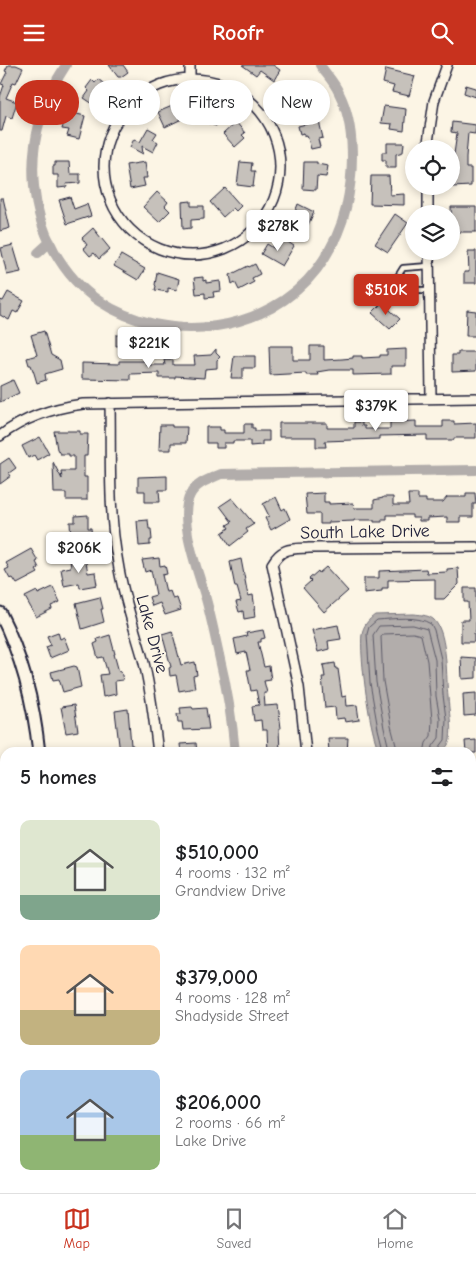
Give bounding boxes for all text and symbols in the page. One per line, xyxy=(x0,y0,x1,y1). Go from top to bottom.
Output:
icon: menu xyxy=(20,19,48,47)
icon: search xyxy=(428,19,456,47)
text: Roofr xyxy=(212,20,264,46)
chip: Buy xyxy=(15,80,79,125)
chip: Rent xyxy=(89,80,160,125)
chip: Filters xyxy=(170,80,253,125)
chip: New xyxy=(263,80,330,125)
map controls xyxy=(405,140,460,260)
button: locate xyxy=(405,140,460,195)
button: layers xyxy=(405,205,460,260)
pin: $278K xyxy=(243,209,313,252)
text: $278K xyxy=(257,217,299,235)
pin: $510K xyxy=(351,273,421,316)
text: $510K xyxy=(365,281,407,299)
pin: $221K xyxy=(114,327,184,369)
text: $221K xyxy=(129,334,169,352)
pin: $379K xyxy=(341,389,411,432)
text: $379K xyxy=(355,397,397,415)
street label: South Lake Drive xyxy=(300,520,430,544)
pin: $206K xyxy=(44,531,114,574)
text: $206K xyxy=(57,539,101,557)
street label: Lake Drive xyxy=(131,593,173,675)
icon: filters xyxy=(428,763,456,791)
text: 5 homes xyxy=(20,765,97,789)
icon: home xyxy=(60,840,120,900)
text: $510,000 xyxy=(175,840,259,864)
text: 4 rooms · 132 m² xyxy=(175,864,290,882)
text: Grandview Drive xyxy=(175,882,286,900)
icon: home xyxy=(60,965,120,1025)
text: $379,000 xyxy=(175,965,258,989)
text: 4 rooms · 128 m² xyxy=(175,989,290,1007)
text: Shadyside Street xyxy=(175,1007,289,1025)
icon: home xyxy=(60,1090,120,1150)
text: $206,000 xyxy=(175,1090,261,1114)
text: 2 rooms · 66 m² xyxy=(175,1114,285,1132)
text: Lake Drive xyxy=(175,1132,246,1150)
tab: Map xyxy=(63,1205,91,1252)
tab: Saved xyxy=(216,1205,251,1252)
tab: Home xyxy=(377,1205,413,1252)

